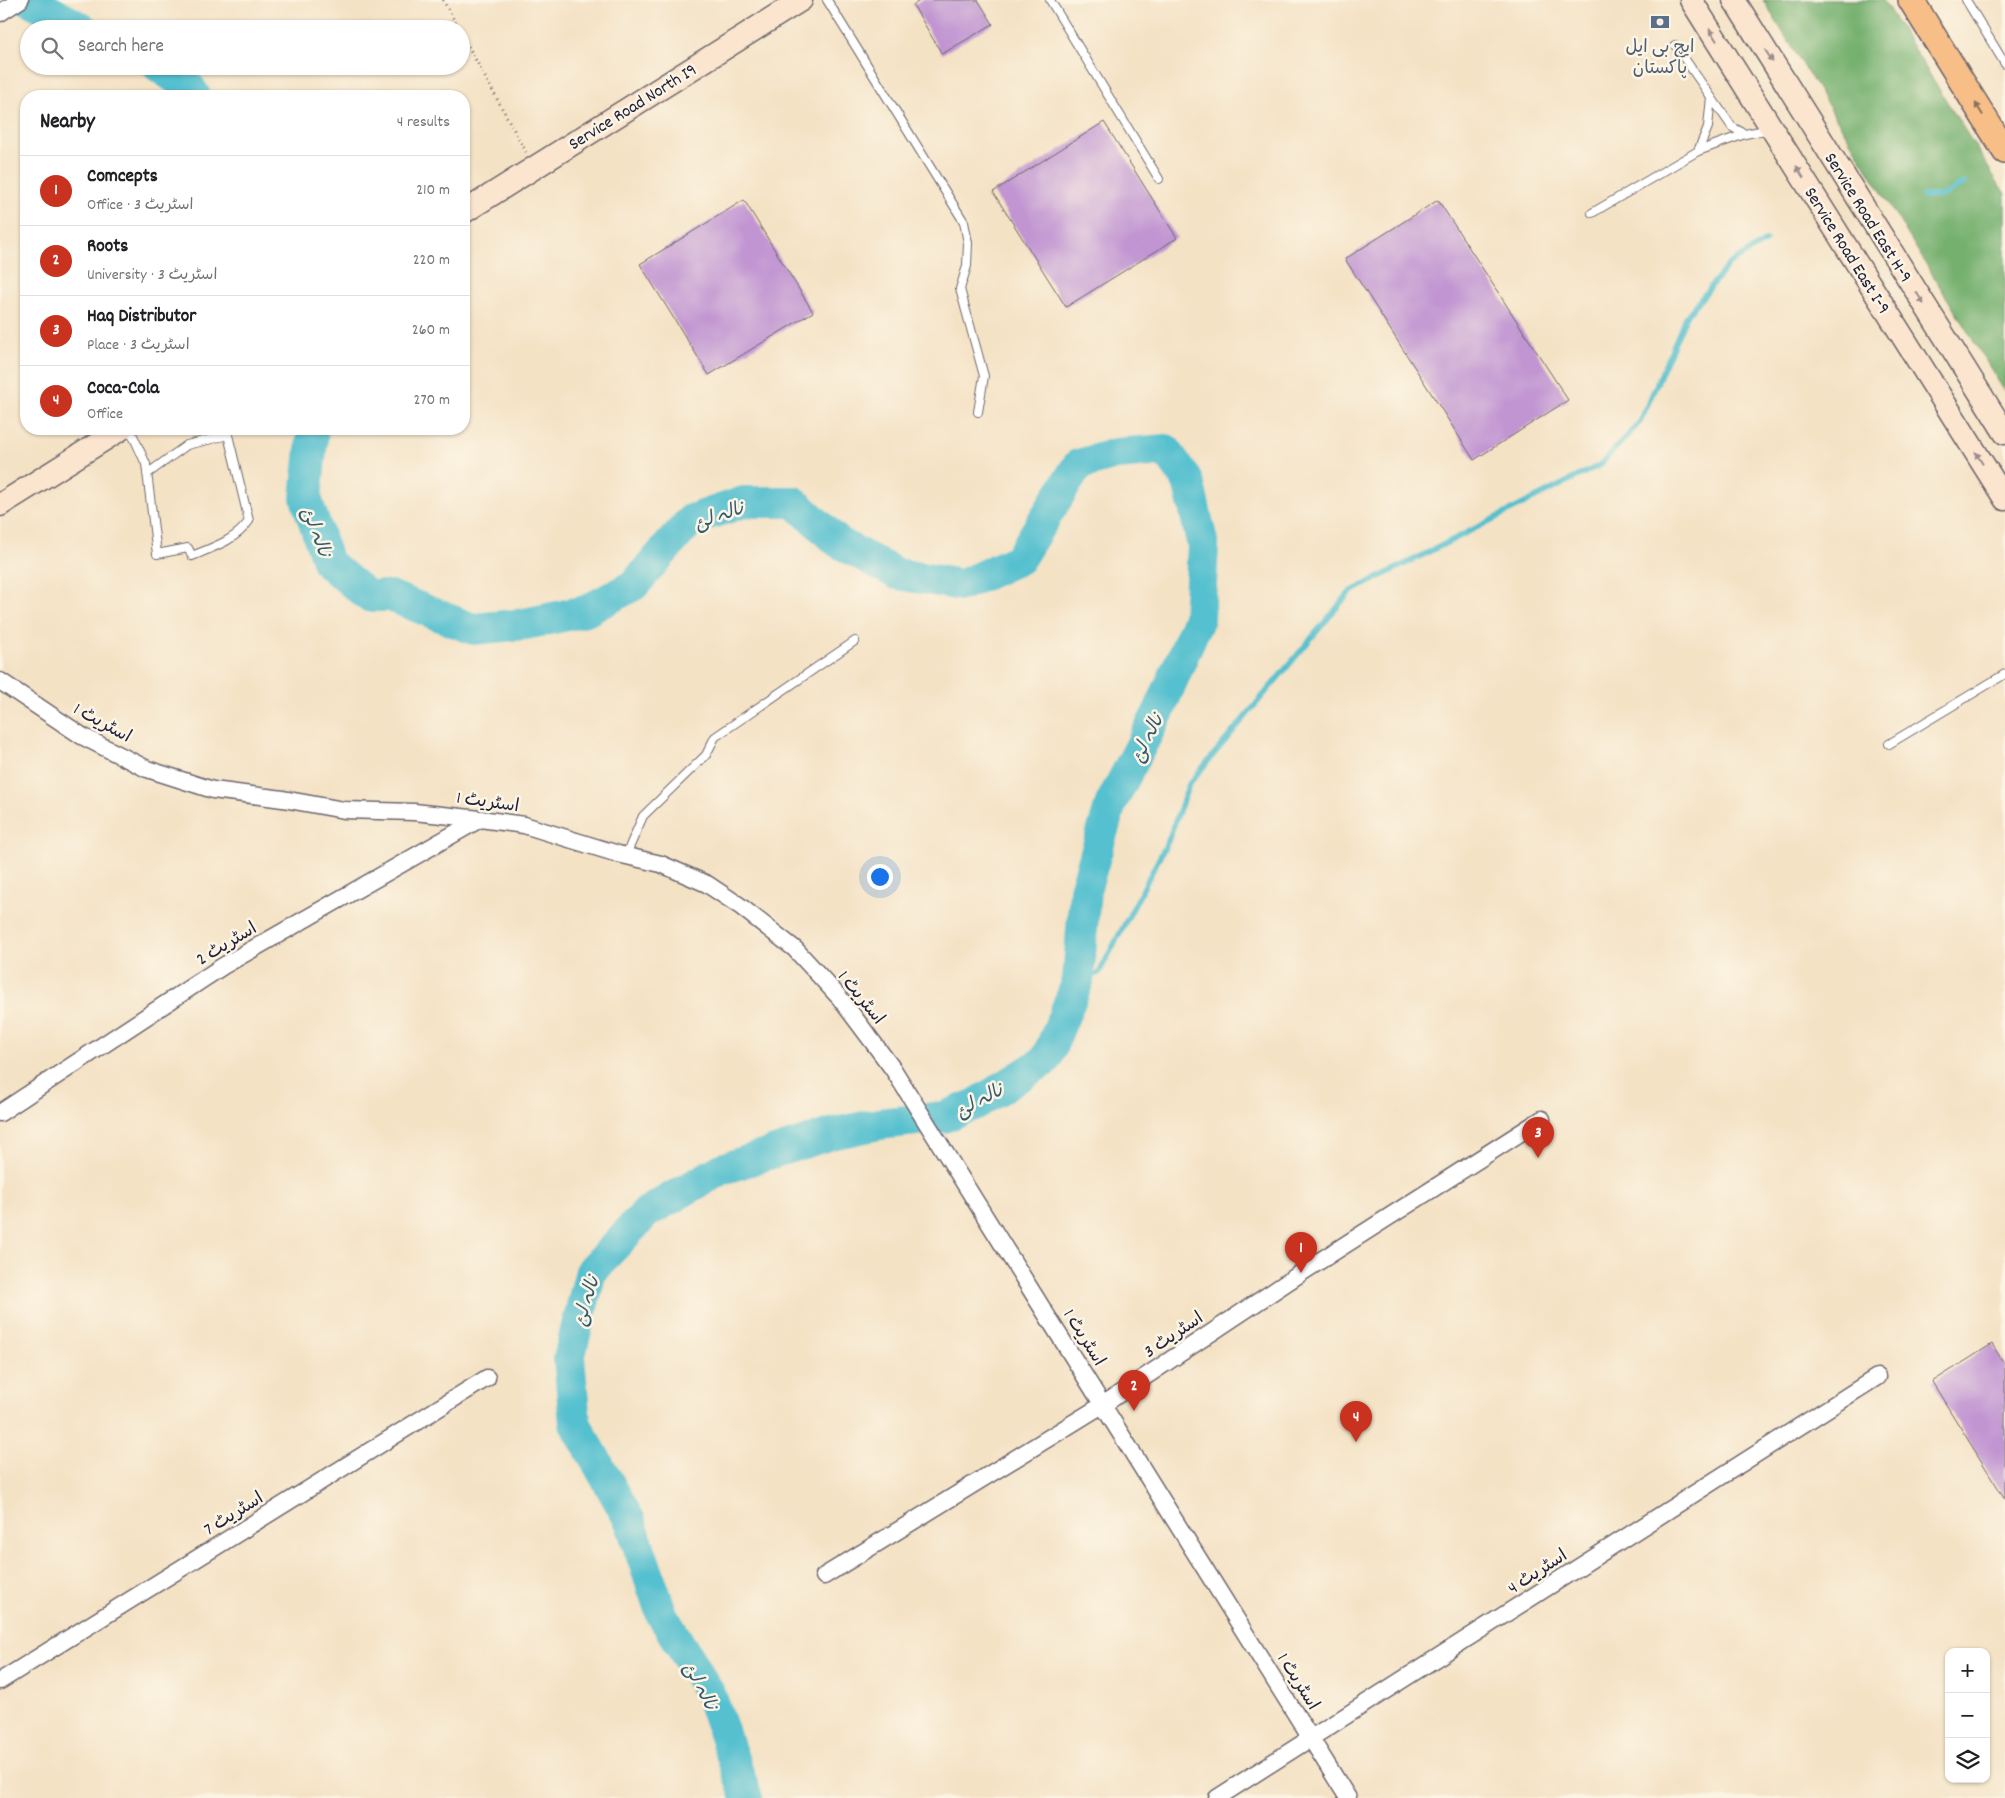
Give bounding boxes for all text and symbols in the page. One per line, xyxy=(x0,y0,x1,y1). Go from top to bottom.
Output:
bank icon: ایچ بی ایل پاکستان xyxy=(1649,11,1671,33)
search box xyxy=(20,20,470,75)
one-way arrow xyxy=(1708,28,1718,41)
icon: search xyxy=(38,34,66,62)
text: Search here xyxy=(78,34,164,61)
place label: ایچ بی ایل پاکستان xyxy=(1625,36,1695,82)
one-way arrow xyxy=(1765,50,1774,63)
street label: Service Road North I9 xyxy=(564,59,702,158)
one-way arrow xyxy=(1975,103,1984,116)
text: Nearby xyxy=(40,108,95,138)
text: 4 results xyxy=(397,111,450,134)
street label: Service Road East H-9 xyxy=(1817,149,1917,288)
text: Comcepts xyxy=(87,164,158,191)
one-way arrow xyxy=(1795,166,1804,179)
text: 1 xyxy=(54,179,58,202)
text: 210 m xyxy=(416,179,450,202)
street label: Service Road East I-9 xyxy=(1797,183,1895,320)
text: Office · اسٹریٹ 3 xyxy=(87,194,194,217)
text: Roots xyxy=(87,234,128,261)
text: 2 xyxy=(53,249,60,272)
text: 220 m xyxy=(413,249,450,272)
text: University · اسٹریٹ 3 xyxy=(87,264,217,287)
one-way arrow xyxy=(1915,292,1925,305)
text: Haq Distributor xyxy=(87,304,196,331)
text: 3 xyxy=(52,319,60,342)
text: 260 m xyxy=(412,319,450,342)
text: Place · اسٹریٹ 3 xyxy=(87,334,190,357)
text: Coca-Cola xyxy=(87,376,159,403)
text: 4 xyxy=(53,389,59,412)
text: 270 m xyxy=(414,389,450,412)
text: Office xyxy=(87,403,123,426)
one-way arrow xyxy=(1974,451,1984,465)
water label: نالہ لئ xyxy=(691,496,750,538)
water label: نالہ لئ xyxy=(293,504,337,563)
street label: اسٹریٹ 1 xyxy=(68,698,135,750)
water label: نالہ لئ xyxy=(1125,709,1173,768)
street label: اسٹریٹ 1 xyxy=(455,787,521,820)
your location xyxy=(867,864,893,890)
street label: اسٹریٹ 2 xyxy=(192,917,262,973)
street label: اسٹریٹ 1 xyxy=(831,966,890,1031)
water label: نالہ لئ xyxy=(952,1078,1011,1126)
pin: 3 xyxy=(1522,1117,1554,1158)
pin: 1 xyxy=(1285,1232,1317,1273)
water label: نالہ لئ xyxy=(568,1271,609,1330)
street label: اسٹریٹ 1 xyxy=(1056,1305,1110,1372)
street label: اسٹریٹ 3 xyxy=(1140,1307,1209,1365)
pin: 2 xyxy=(1118,1370,1150,1411)
pin: 4 xyxy=(1340,1401,1372,1442)
street label: اسٹریٹ 7 xyxy=(200,1487,269,1543)
street label: اسٹریٹ 4 xyxy=(1504,1544,1573,1602)
map controls xyxy=(1945,1648,1990,1783)
button: + xyxy=(1945,1648,1990,1693)
street label: اسٹریٹ 1 xyxy=(1270,1649,1324,1716)
water label: نالہ لئ xyxy=(675,1658,723,1718)
button: − xyxy=(1945,1693,1990,1738)
button: layers xyxy=(1945,1738,1990,1783)

